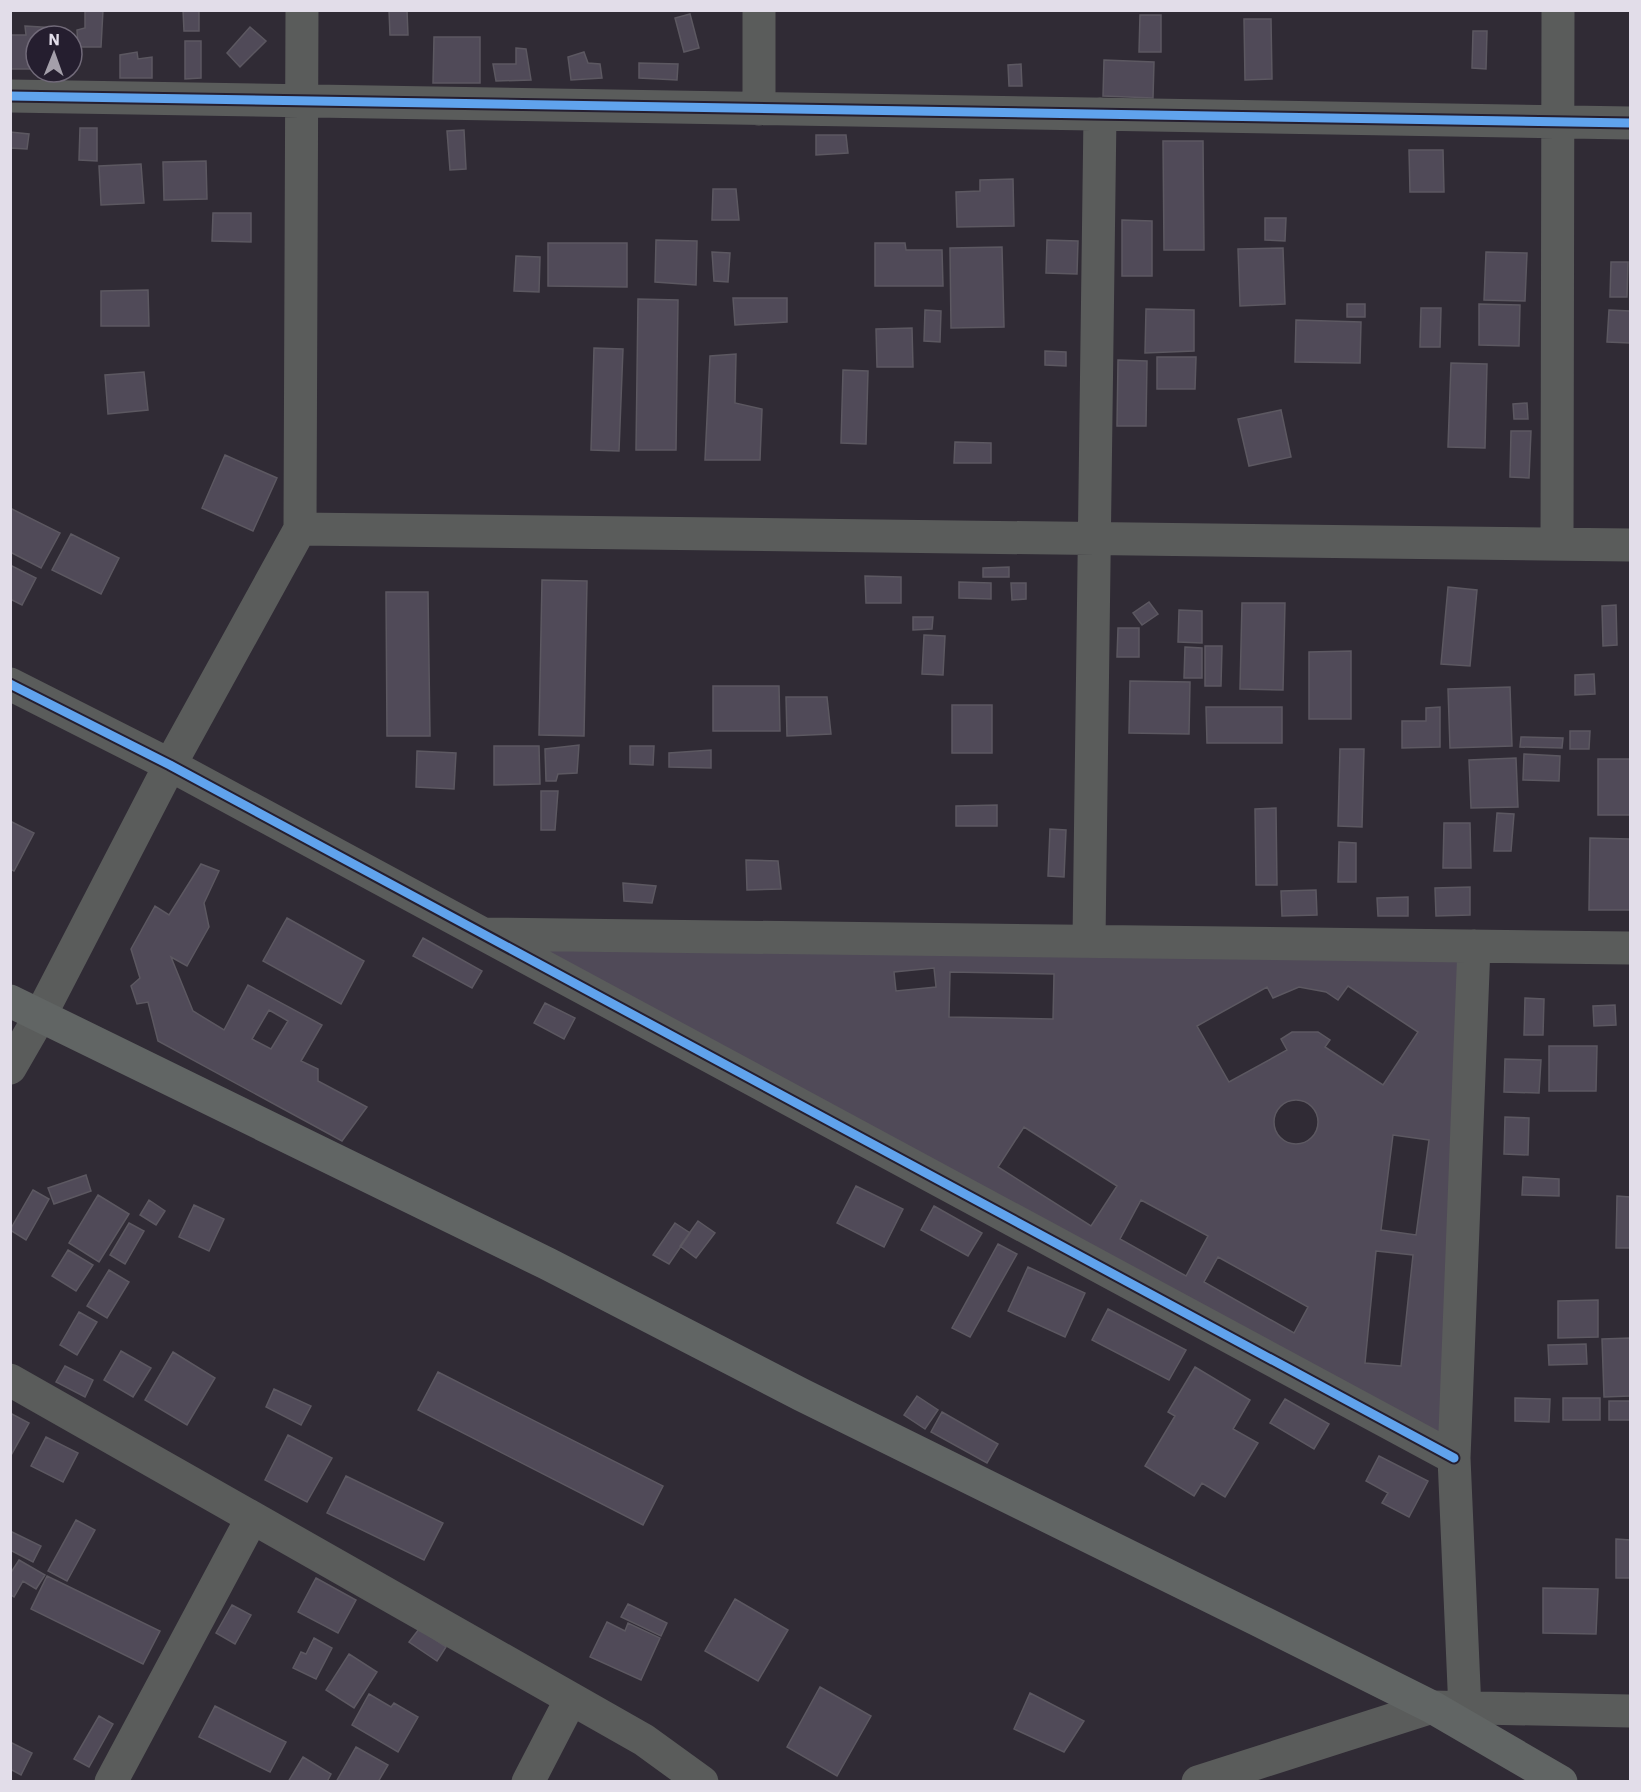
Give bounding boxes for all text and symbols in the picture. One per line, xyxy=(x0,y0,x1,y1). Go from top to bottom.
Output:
north arrow xyxy=(24,24,84,84)
text: N xyxy=(48,29,60,49)

